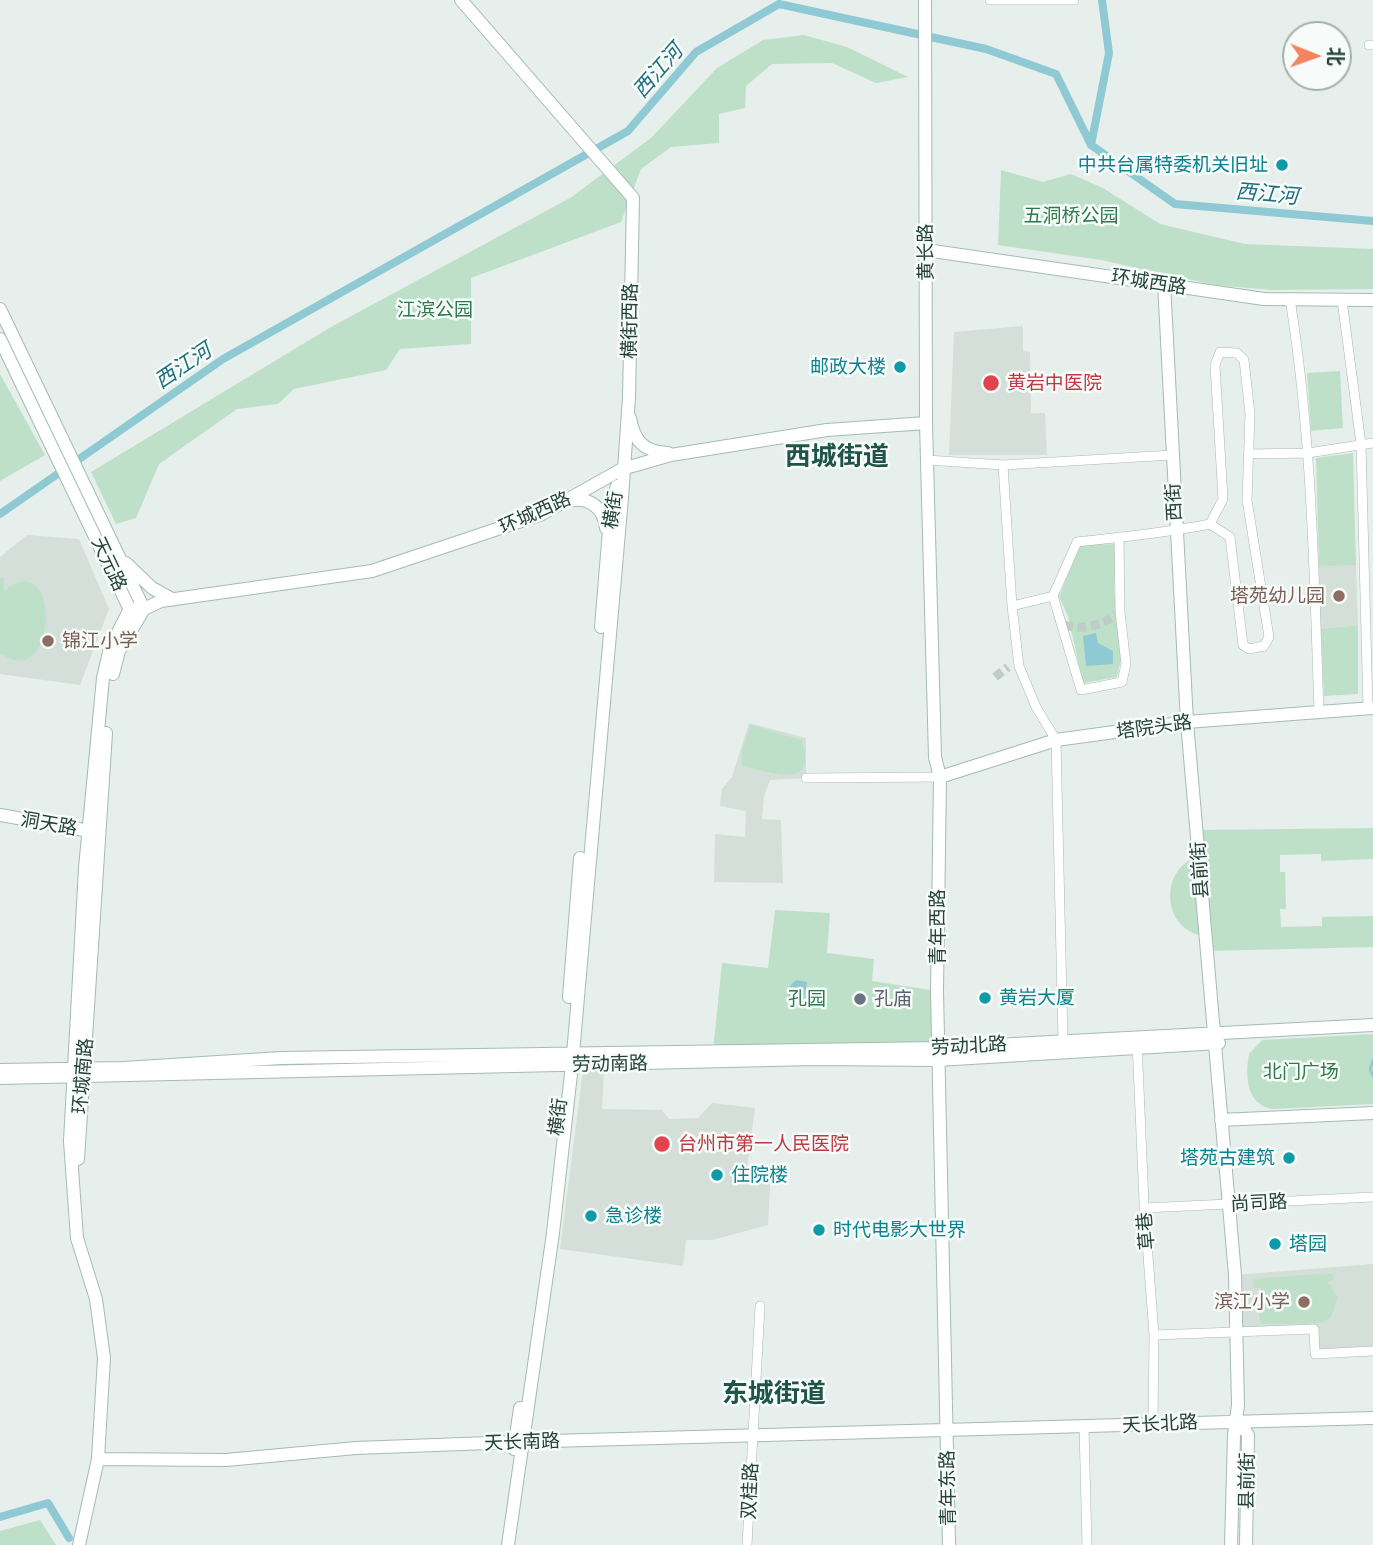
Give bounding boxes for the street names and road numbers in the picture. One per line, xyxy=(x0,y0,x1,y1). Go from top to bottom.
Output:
street label: 黄长路 xyxy=(914,223,938,281)
street label: 环城西路 xyxy=(1110,265,1188,299)
street label: 横街西路 xyxy=(618,283,642,359)
street label: 西街 xyxy=(1162,482,1186,522)
street label: 环城西路 xyxy=(496,487,574,539)
street label: 横街 xyxy=(599,489,627,531)
street label: 天元路 xyxy=(87,533,131,595)
street label: 塔院头路 xyxy=(1115,710,1193,744)
street label: 洞天路 xyxy=(19,808,79,840)
street label: 县前街 xyxy=(1187,841,1213,899)
street label: 青年西路 xyxy=(927,889,949,965)
street label: 劳动北路 xyxy=(930,1033,1008,1059)
street label: 环城南路 xyxy=(68,1037,98,1115)
street label: 劳动南路 xyxy=(572,1052,648,1076)
street label: 横街 xyxy=(544,1097,572,1137)
street label: 尚司路 xyxy=(1230,1190,1288,1216)
street label: 草巷 xyxy=(1133,1211,1159,1251)
street label: 天长北路 xyxy=(1121,1411,1199,1437)
street label: 天长南路 xyxy=(484,1429,560,1455)
street label: 青年东路 xyxy=(936,1450,960,1526)
street label: 县前街 xyxy=(1235,1452,1259,1510)
street label: 双桂路 xyxy=(737,1462,763,1520)

